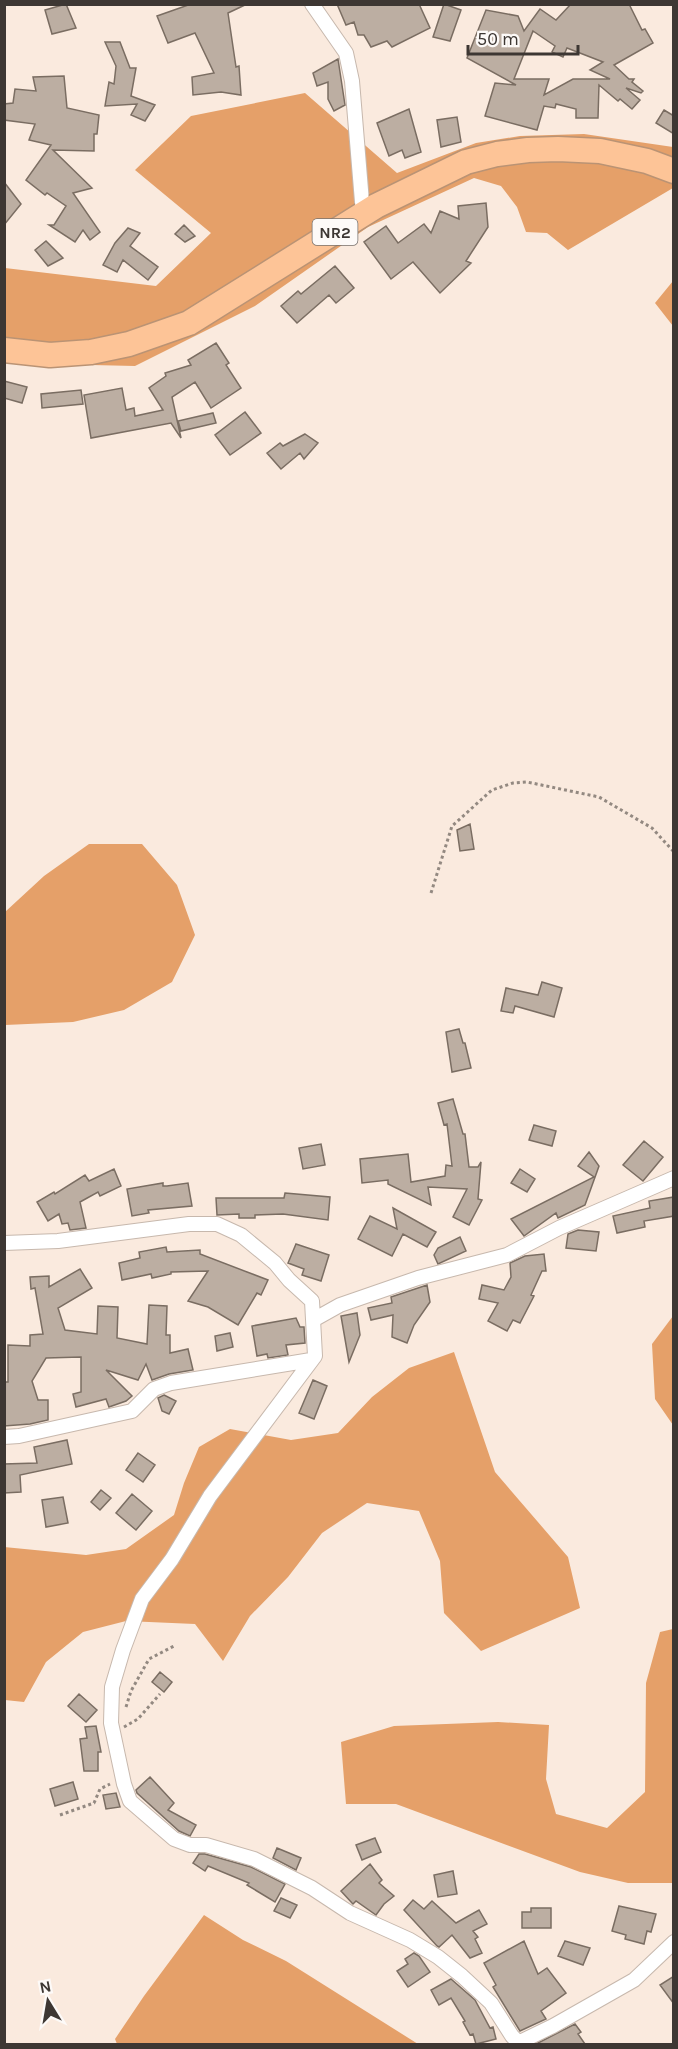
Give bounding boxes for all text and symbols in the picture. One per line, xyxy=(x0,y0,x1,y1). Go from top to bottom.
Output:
scale bar xyxy=(468,18,578,56)
text: 50 m xyxy=(477,28,519,50)
road number: NR2 xyxy=(312,219,358,245)
north arrow xyxy=(18,1971,78,2031)
text: N xyxy=(38,1976,53,1997)

